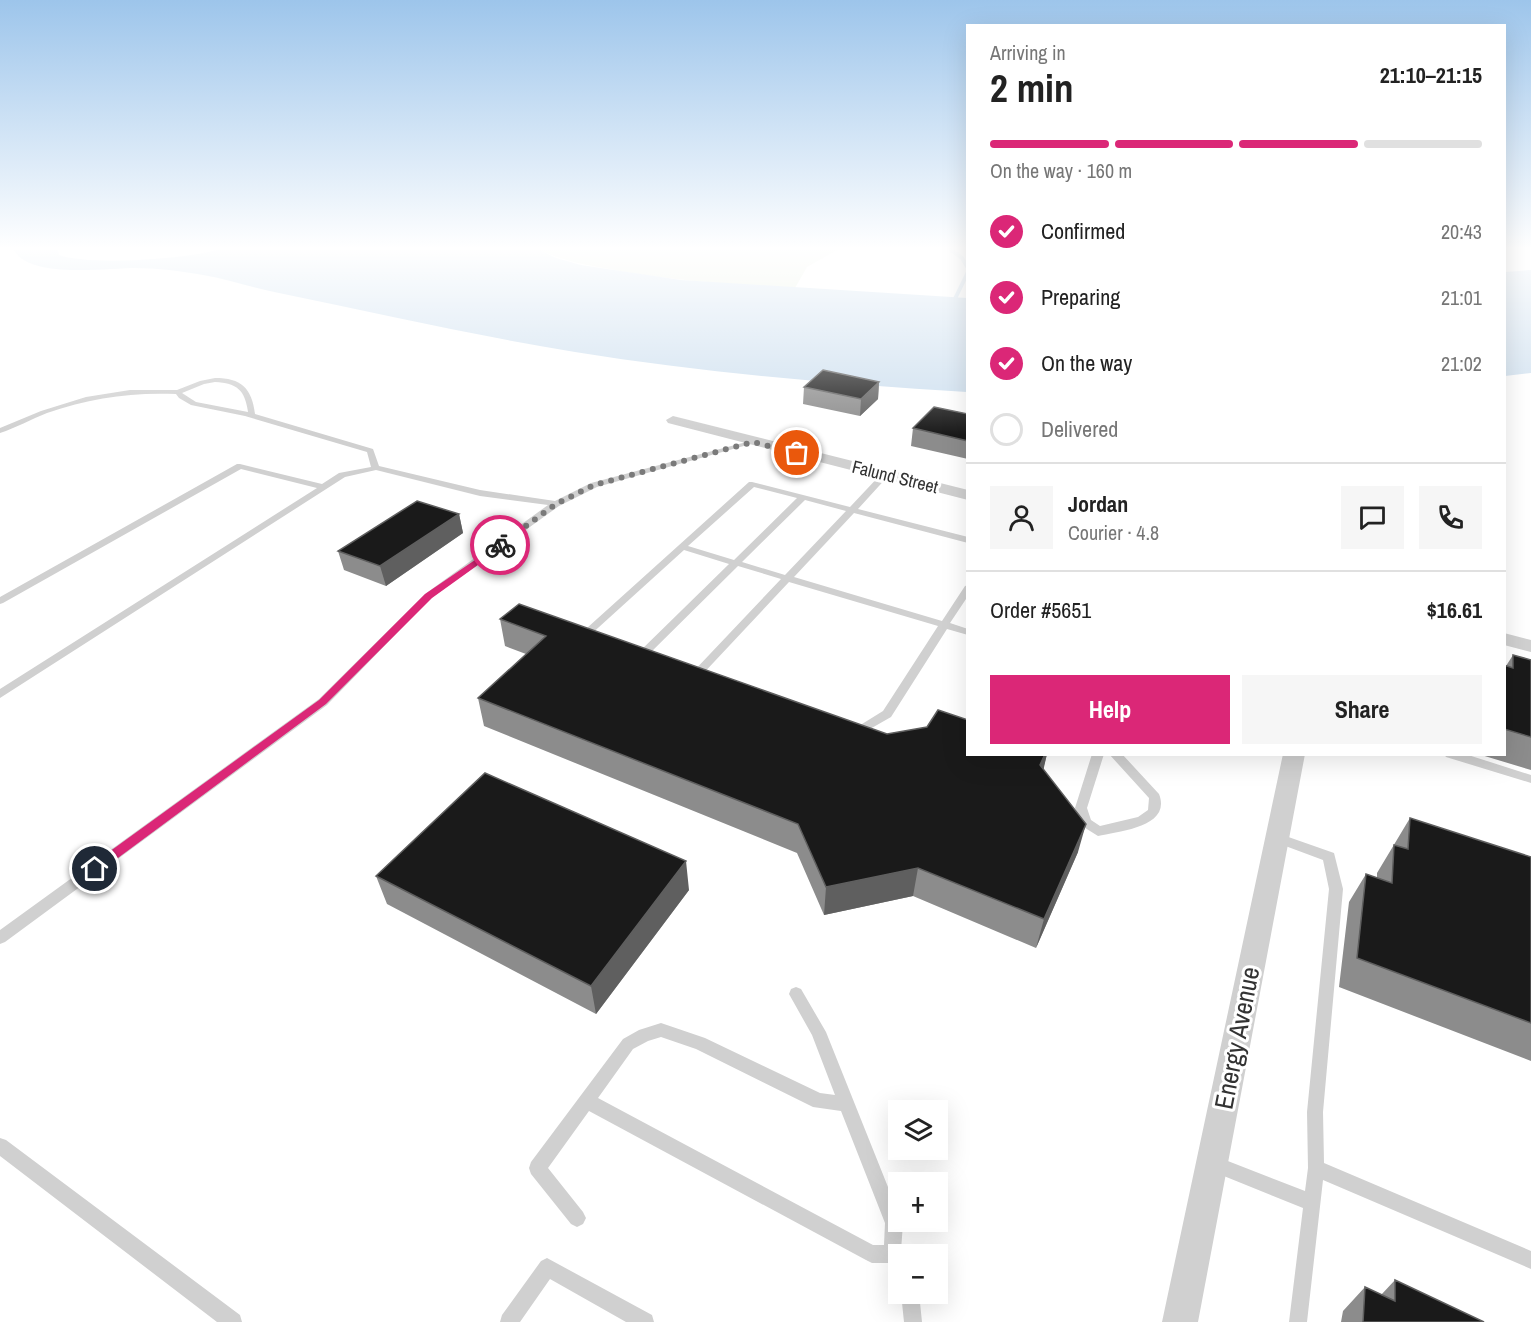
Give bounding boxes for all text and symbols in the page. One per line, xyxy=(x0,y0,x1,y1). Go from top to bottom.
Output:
text: Arriving in xyxy=(990,39,1066,66)
text: 21:10–21:15 xyxy=(1380,60,1482,90)
text: 2 min xyxy=(990,62,1074,114)
text: On the way · 160 m xyxy=(990,157,1132,184)
icon: check xyxy=(990,215,1023,248)
text: Confirmed xyxy=(1041,216,1125,246)
text: 20:43 xyxy=(1441,218,1482,245)
icon: check xyxy=(990,281,1023,314)
text: Preparing xyxy=(1041,282,1120,312)
text: 21:01 xyxy=(1441,284,1482,311)
icon: check xyxy=(990,347,1023,380)
text: On the way xyxy=(1041,348,1132,378)
text: 21:02 xyxy=(1441,350,1482,377)
text: Delivered xyxy=(1041,414,1118,444)
pin xyxy=(771,427,822,478)
icon: bag xyxy=(780,436,813,469)
street label: Falund Street xyxy=(849,454,941,499)
button: person xyxy=(990,486,1053,549)
button: chat xyxy=(1341,486,1404,549)
button: phone xyxy=(1419,486,1482,549)
text: Jordan xyxy=(1068,489,1128,519)
courier xyxy=(470,515,530,575)
text: Courier · 4.8 xyxy=(1068,519,1159,546)
icon: bike xyxy=(484,529,517,562)
text: Order #5651 xyxy=(990,595,1091,625)
text: $16.61 xyxy=(1427,595,1482,625)
button: Help xyxy=(990,675,1230,744)
button: Share xyxy=(1242,675,1482,744)
pin xyxy=(69,843,120,894)
icon: home xyxy=(78,852,111,885)
street label: Energy Avenue xyxy=(1206,964,1267,1112)
map controls xyxy=(888,1100,948,1304)
button: layers xyxy=(888,1100,948,1160)
button: + xyxy=(888,1172,948,1232)
button: − xyxy=(888,1244,948,1304)

